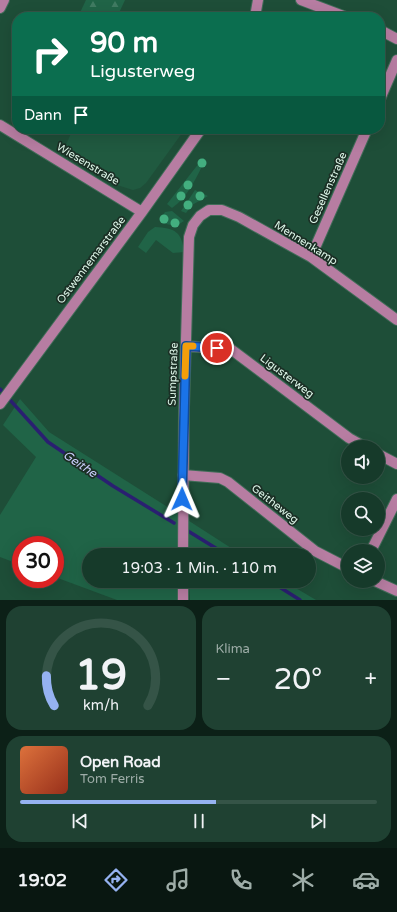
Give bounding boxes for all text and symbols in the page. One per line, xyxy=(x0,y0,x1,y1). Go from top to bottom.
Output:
text: 90 m xyxy=(90,26,158,60)
icon: right xyxy=(24,28,76,80)
text: Ligusterweg xyxy=(90,60,195,82)
icon: arrive xyxy=(70,104,92,126)
text: Dann xyxy=(24,106,62,124)
street label: Wiesenstraße xyxy=(54,140,122,188)
street label: Gesellenstraße xyxy=(306,150,350,226)
street label: Ostwennemarstraße xyxy=(54,214,128,306)
street label: Mennenkamp xyxy=(272,218,340,268)
pin xyxy=(200,331,234,365)
icon: arrive xyxy=(206,337,228,359)
street label: Sumpstraße xyxy=(165,342,181,406)
street label: Ligusterweg xyxy=(257,351,317,401)
map controls xyxy=(341,440,385,588)
button: sound xyxy=(341,440,385,484)
water label: Geithe xyxy=(61,448,100,481)
position arrow xyxy=(161,478,203,520)
street label: Geitheweg xyxy=(249,482,301,526)
button: search xyxy=(341,492,385,536)
speed limit sign: 30 xyxy=(12,536,64,588)
button: layers xyxy=(341,544,385,588)
text: 19:03 · 1 Min. · 110 m xyxy=(121,559,277,577)
text: Klima xyxy=(216,641,250,657)
text: 19 xyxy=(75,651,127,701)
text: 20° xyxy=(273,661,322,698)
text: − xyxy=(216,666,231,692)
text: + xyxy=(365,666,377,692)
text: km/h xyxy=(83,697,119,714)
text: Open Road xyxy=(80,753,161,771)
text: Tom Ferris xyxy=(80,771,144,787)
icon: previous xyxy=(69,810,91,832)
icon: pause xyxy=(188,810,210,832)
icon: next xyxy=(307,810,329,832)
icon: directions xyxy=(102,866,130,894)
icon: music xyxy=(164,866,192,894)
icon: phone xyxy=(227,866,255,894)
icon: climate xyxy=(289,866,317,894)
icon: car xyxy=(352,866,380,894)
text: 19:02 xyxy=(17,869,67,891)

